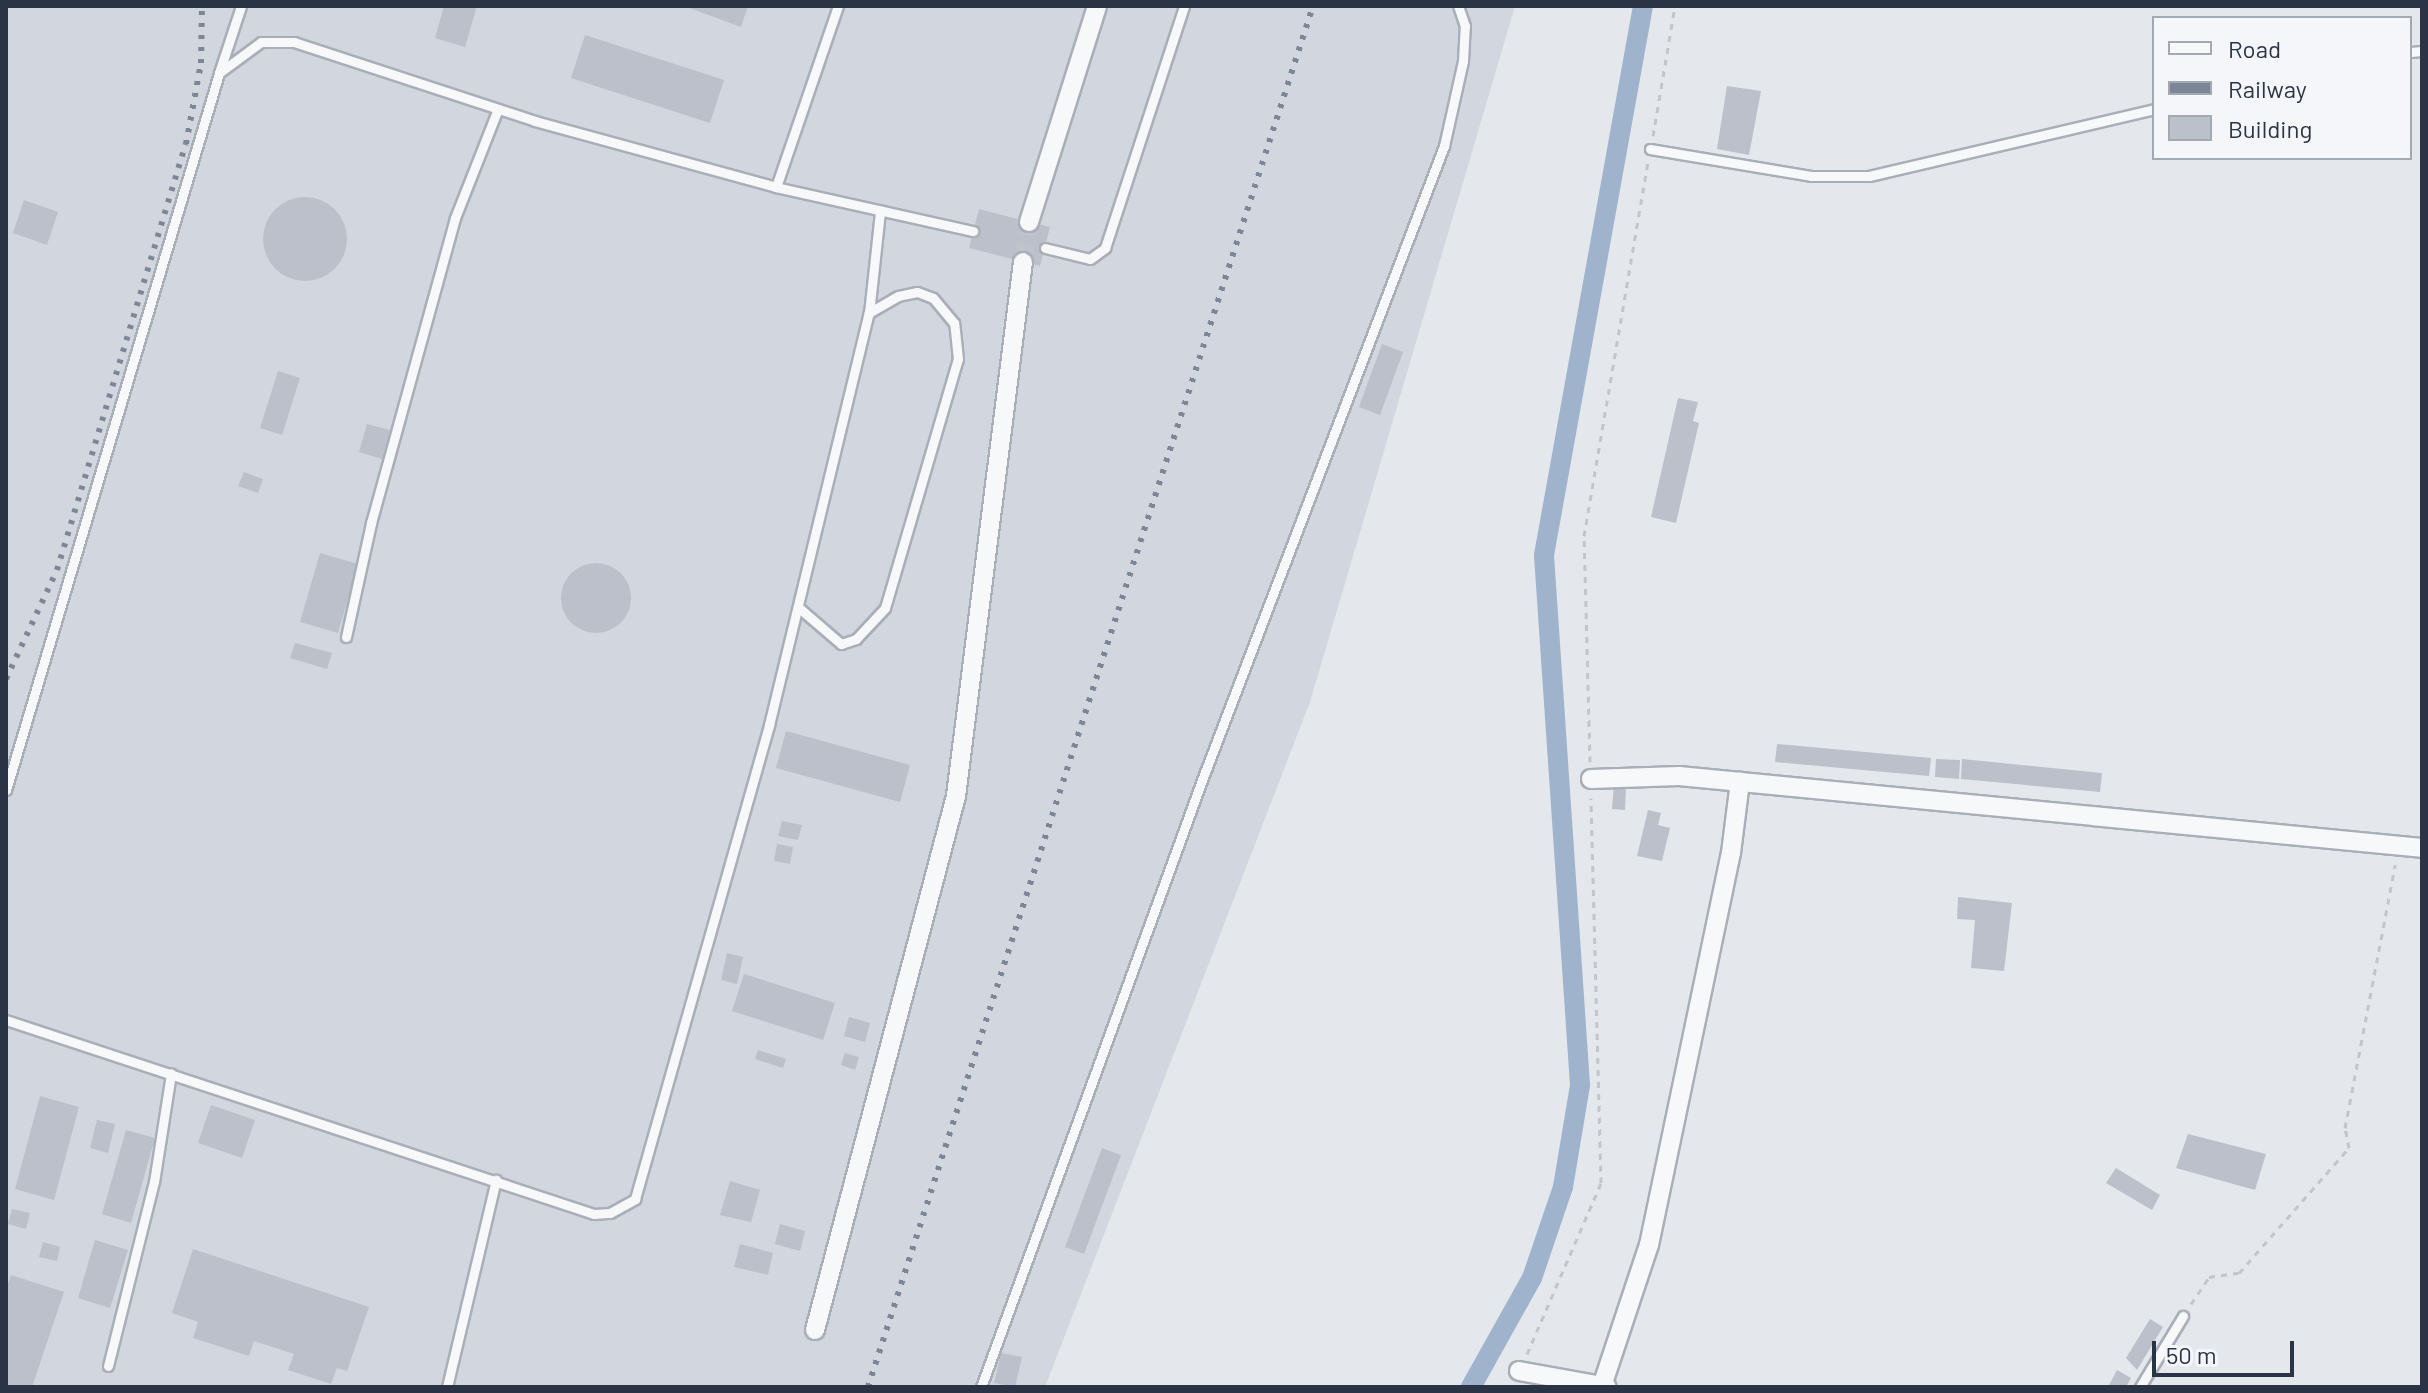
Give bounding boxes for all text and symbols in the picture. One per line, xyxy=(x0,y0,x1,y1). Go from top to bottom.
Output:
legend xyxy=(2152,16,2412,160)
text: Road xyxy=(2228,34,2281,63)
text: Railway xyxy=(2228,74,2307,103)
text: Building xyxy=(2228,114,2312,143)
scale bar xyxy=(2156,1325,2298,1375)
text: 50 m xyxy=(2166,1340,2217,1369)

